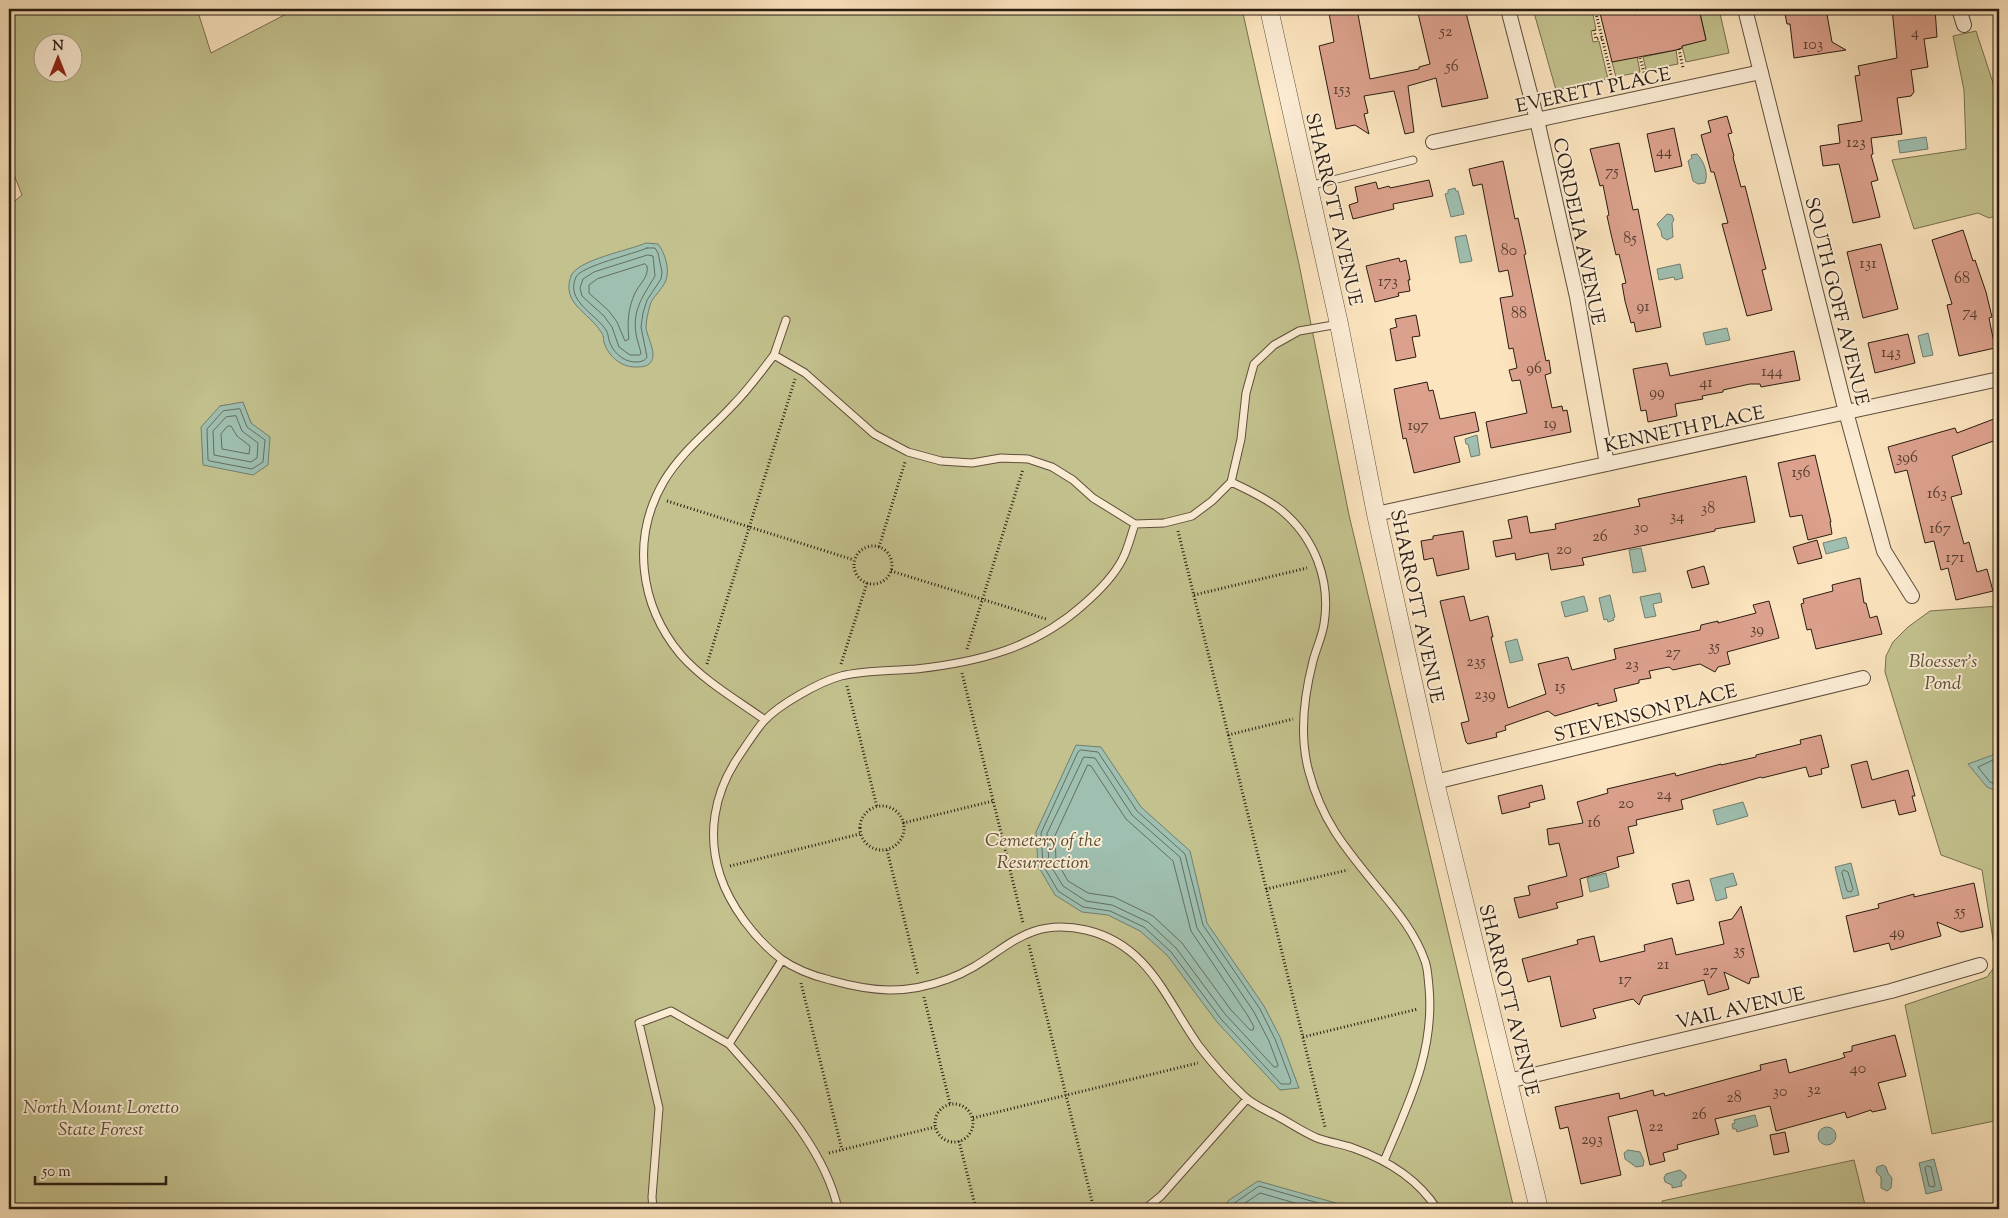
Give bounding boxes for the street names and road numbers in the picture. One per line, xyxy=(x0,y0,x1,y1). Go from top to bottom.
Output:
street label: EVERETT PLACE xyxy=(1514,62,1674,121)
street label: SHARROTT AVENUE xyxy=(1297,110,1368,309)
street label: CORDELIA AVENUE xyxy=(1545,136,1611,328)
street label: SOUTH GOFF AVENUE xyxy=(1797,195,1875,409)
street label: KENNETH PLACE xyxy=(1602,400,1768,461)
street label: SHARROTT AVENUE xyxy=(1382,507,1449,706)
street label: STEVENSON PLACE xyxy=(1551,678,1741,750)
street label: SHARROTT AVENUE xyxy=(1471,902,1545,1100)
street label: VAIL AVENUE xyxy=(1673,981,1808,1037)

